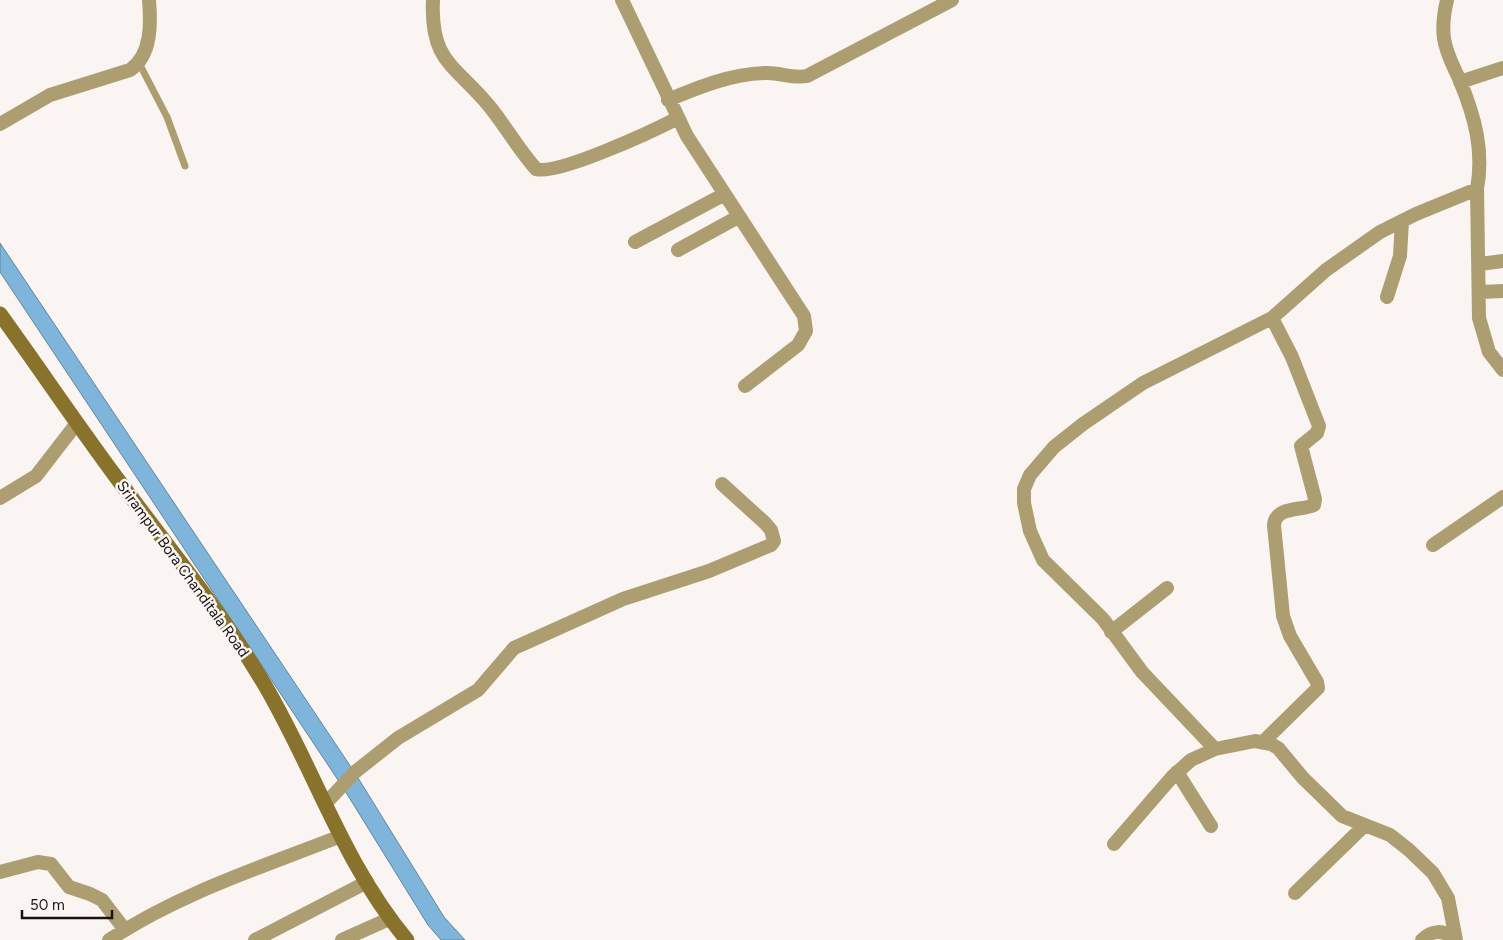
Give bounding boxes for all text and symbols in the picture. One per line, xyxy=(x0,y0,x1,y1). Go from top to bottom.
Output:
street label: Srirampur Bora Chanditala Road xyxy=(113,477,253,661)
scale bar xyxy=(22,888,112,920)
text: 50 m xyxy=(30,896,65,914)

